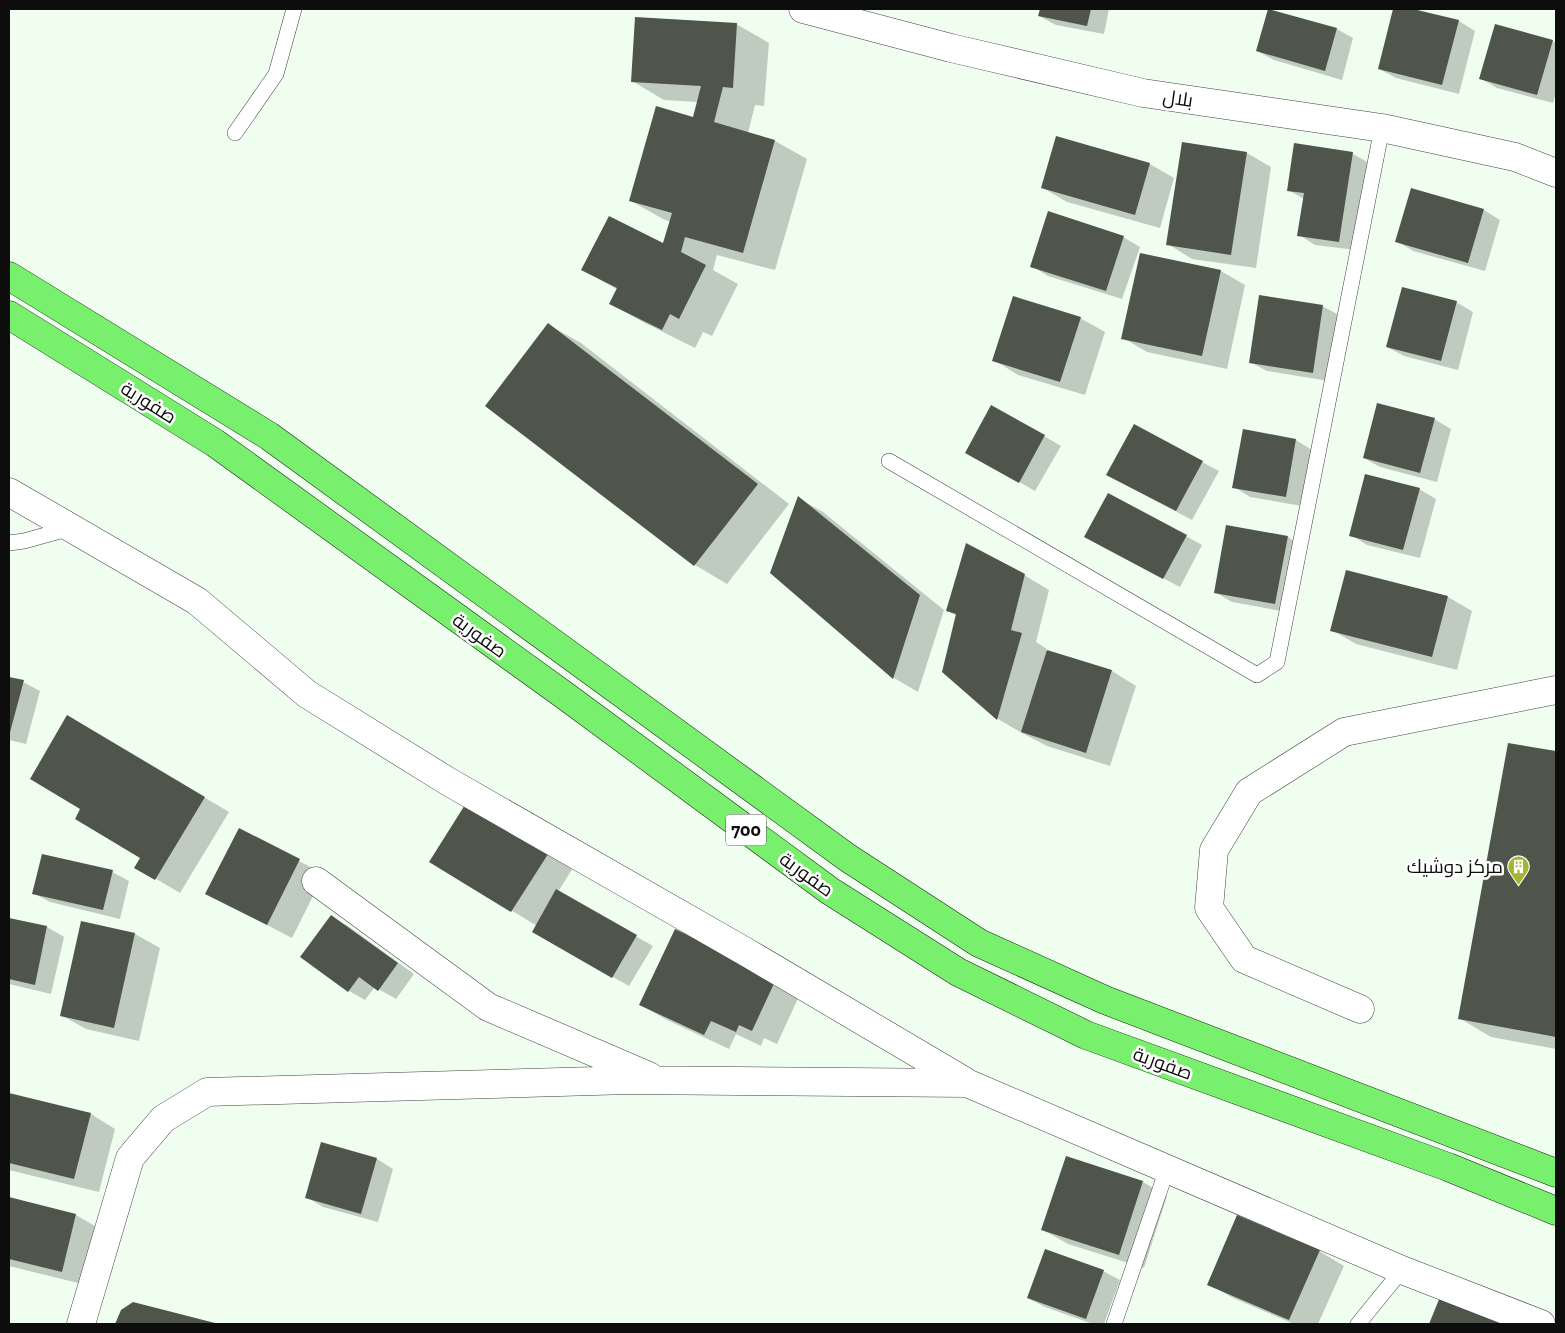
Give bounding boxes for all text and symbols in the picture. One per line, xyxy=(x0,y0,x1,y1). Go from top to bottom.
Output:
street label: بلال xyxy=(1161,85,1195,112)
street label: صفورية xyxy=(117,376,181,428)
street label: صفورية xyxy=(448,608,511,663)
road number: 700 xyxy=(726,814,766,846)
street label: صفورية xyxy=(775,847,838,902)
building icon: مركز دوشيك xyxy=(1507,854,1531,885)
place label: مركز دوشيك xyxy=(1407,855,1503,878)
street label: صفورية xyxy=(1130,1042,1196,1085)

